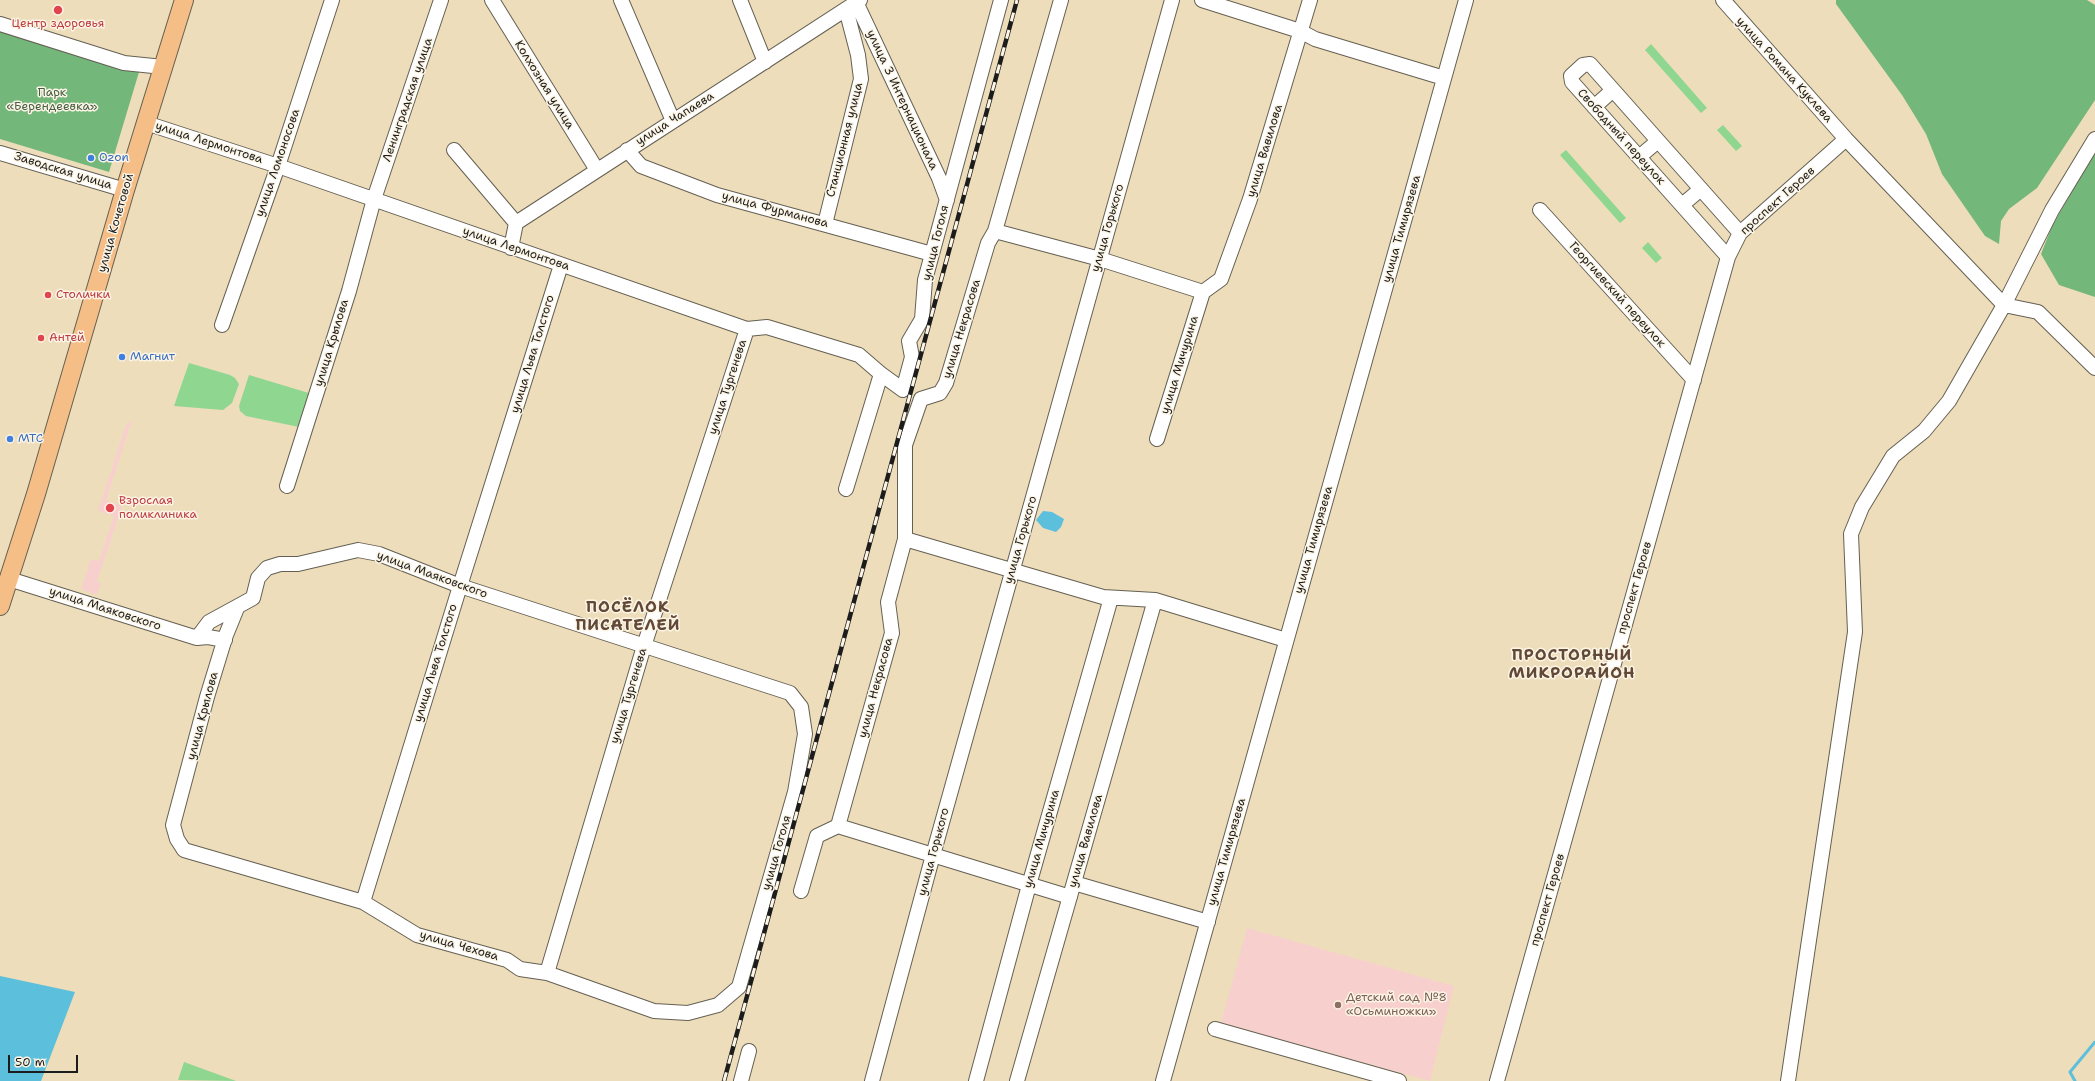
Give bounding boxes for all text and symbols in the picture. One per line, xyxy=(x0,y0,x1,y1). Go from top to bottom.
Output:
marker: Центр здоровья xyxy=(52,4,64,16)
street label: улица Романа Куклева xyxy=(1733,14,1835,126)
place label: Центр здоровья xyxy=(12,17,104,31)
street label: улица 3 Интернационала xyxy=(863,28,941,172)
street label: Ленинградская улица xyxy=(380,36,436,164)
street label: Колхозная улица xyxy=(511,38,577,132)
street label: Станционная улица xyxy=(824,81,866,199)
park label: Парк «Берендеевка» xyxy=(7,86,97,114)
street label: Свободный переулок xyxy=(1574,86,1668,188)
street label: улица Чапаева xyxy=(633,89,717,149)
street label: улица Вавилова xyxy=(1244,103,1286,199)
street label: улица Ломоносова xyxy=(253,107,303,219)
street label: улица Лермонтова xyxy=(153,119,265,167)
street label: Заводская улица xyxy=(12,149,114,193)
place label: Ozon xyxy=(99,151,129,165)
marker: Ozon xyxy=(86,153,96,163)
street label: проспект Героев xyxy=(1738,164,1818,238)
street label: улица Кочетовой xyxy=(95,172,137,274)
street label: улица Тимирязева xyxy=(1380,174,1424,284)
street label: улица Горького xyxy=(1089,183,1127,273)
street label: улица Фурманова xyxy=(720,189,830,231)
street label: улица Гоголя xyxy=(920,204,952,282)
street label: улица Лермонтова xyxy=(461,224,571,274)
street label: Георгиевский переулок xyxy=(1566,239,1668,351)
street label: улица Некрасова xyxy=(940,278,984,380)
place label: Столички xyxy=(56,288,110,302)
marker: Столички xyxy=(43,290,53,300)
street label: улица Льва Толстого xyxy=(508,293,558,415)
street label: улица Крылова xyxy=(312,298,352,388)
street label: улица Мичурина xyxy=(1158,314,1202,416)
place label: Антей xyxy=(49,331,85,345)
marker: Антей xyxy=(36,333,46,343)
street label: улица Тургенева xyxy=(706,338,750,436)
place label: Магнит xyxy=(130,350,175,364)
marker: Магнит xyxy=(117,352,127,362)
place label: МТС xyxy=(18,432,43,446)
marker: МТС xyxy=(5,434,15,444)
street label: улица Тимирязева xyxy=(1292,485,1336,595)
place label: Взрослая поликлиника xyxy=(119,494,197,522)
street label: улица Горького xyxy=(1002,495,1040,585)
marker: Взрослая поликлиника xyxy=(104,502,116,514)
street label: проспект Героев xyxy=(1615,540,1655,636)
street label: улица Маяковского xyxy=(375,548,489,602)
street label: улица Маяковского xyxy=(47,584,163,634)
district label: ПОСЁЛОК ПИСАТЕЛЕЙ xyxy=(575,598,681,636)
street label: улица Льва Толстого xyxy=(411,602,461,724)
street label: улица Некрасова xyxy=(856,636,896,740)
street label: улица Тургенева xyxy=(608,646,650,746)
district label: ПРОСТОРНЫЙ МИКРОРАЙОН xyxy=(1508,646,1636,684)
street label: улица Крылова xyxy=(184,670,222,762)
street label: улица Мичурина xyxy=(1021,788,1063,890)
street label: улица Вавилова xyxy=(1066,793,1106,889)
street label: улица Тимирязева xyxy=(1205,797,1249,907)
street label: улица Горького xyxy=(915,806,953,898)
street label: улица Гоголя xyxy=(759,814,795,892)
street label: проспект Героев xyxy=(1528,852,1568,948)
street label: улица Чехова xyxy=(418,928,500,964)
place label: Детский сад №8 «Осьминожки» xyxy=(1346,991,1447,1019)
marker: Детский сад №8 «Осьминожки» xyxy=(1333,1000,1343,1010)
scale bar xyxy=(10,1047,80,1073)
text: 50 m xyxy=(15,1054,45,1070)

